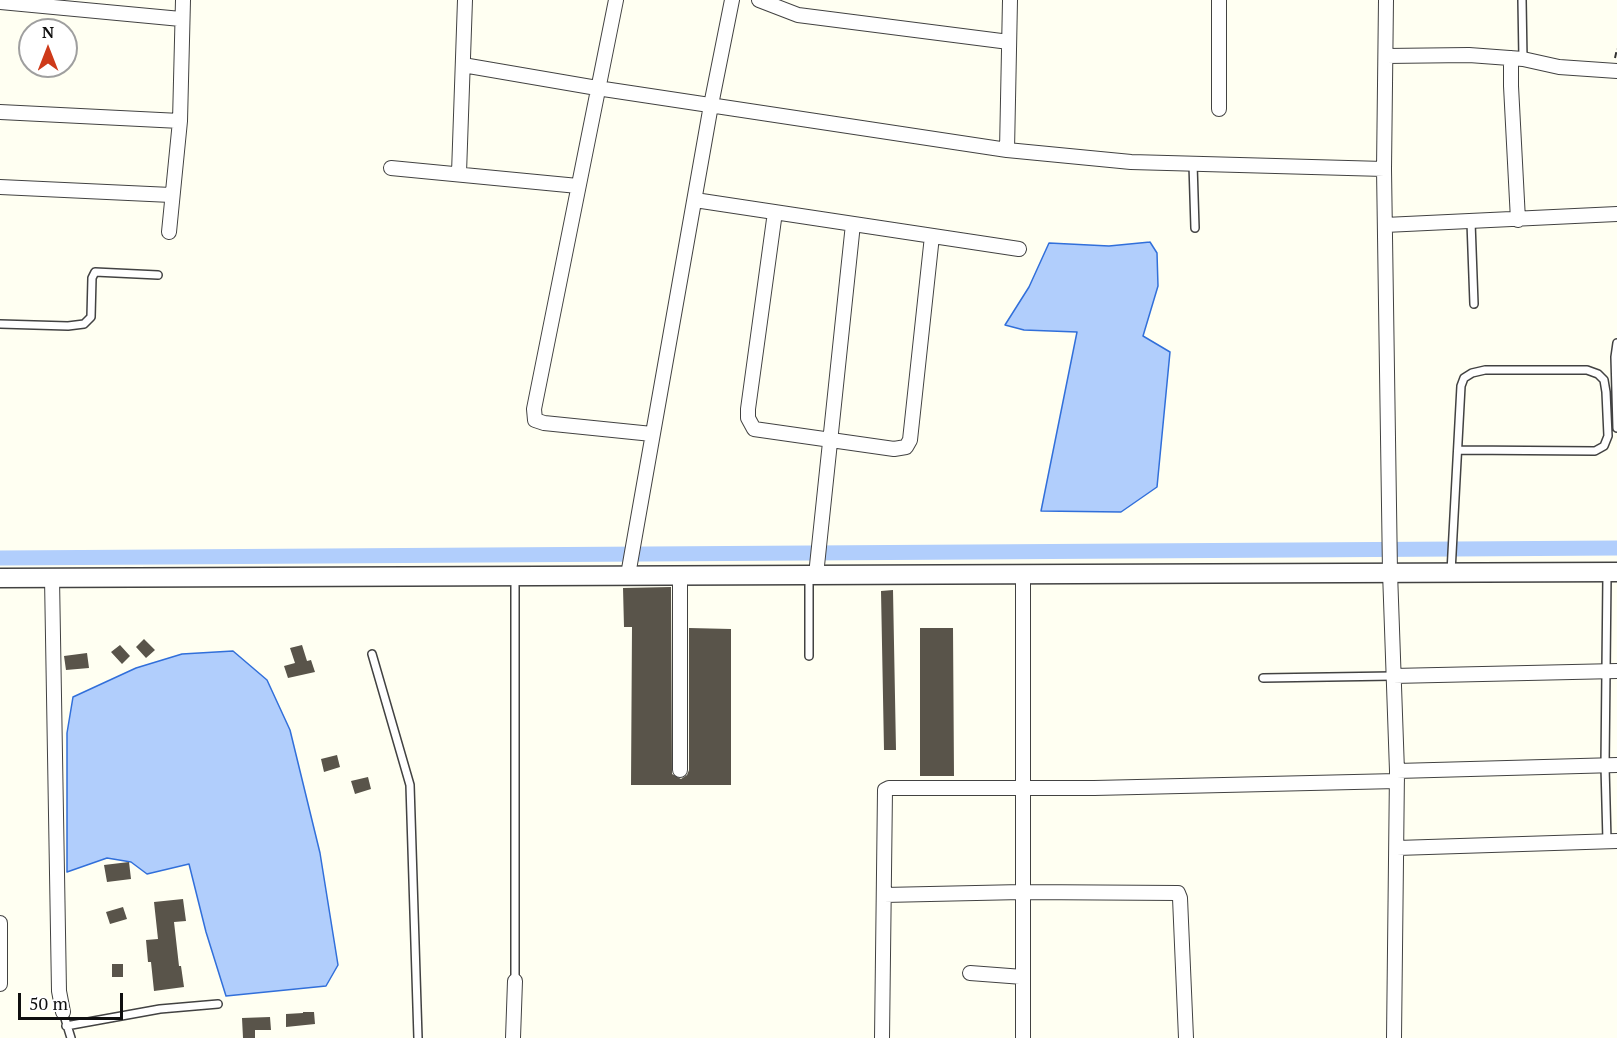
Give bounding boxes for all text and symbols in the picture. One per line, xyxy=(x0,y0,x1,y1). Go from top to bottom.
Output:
north arrow xyxy=(18,18,78,78)
text: N xyxy=(42,21,54,43)
scale bar xyxy=(21,981,126,1019)
text: 50 m xyxy=(29,991,68,1015)

